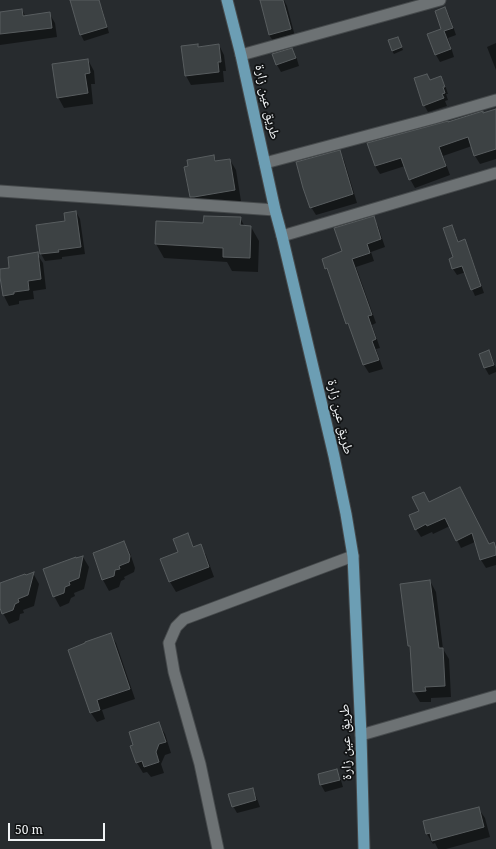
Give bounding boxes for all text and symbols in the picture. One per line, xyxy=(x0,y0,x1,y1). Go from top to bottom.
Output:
street label: طريق عين زارة xyxy=(251,63,283,141)
street label: طريق عين زارة xyxy=(323,378,357,456)
street label: طريق عين زارة xyxy=(336,704,356,780)
scale bar xyxy=(10,815,107,841)
text: 50 m xyxy=(15,821,43,838)

